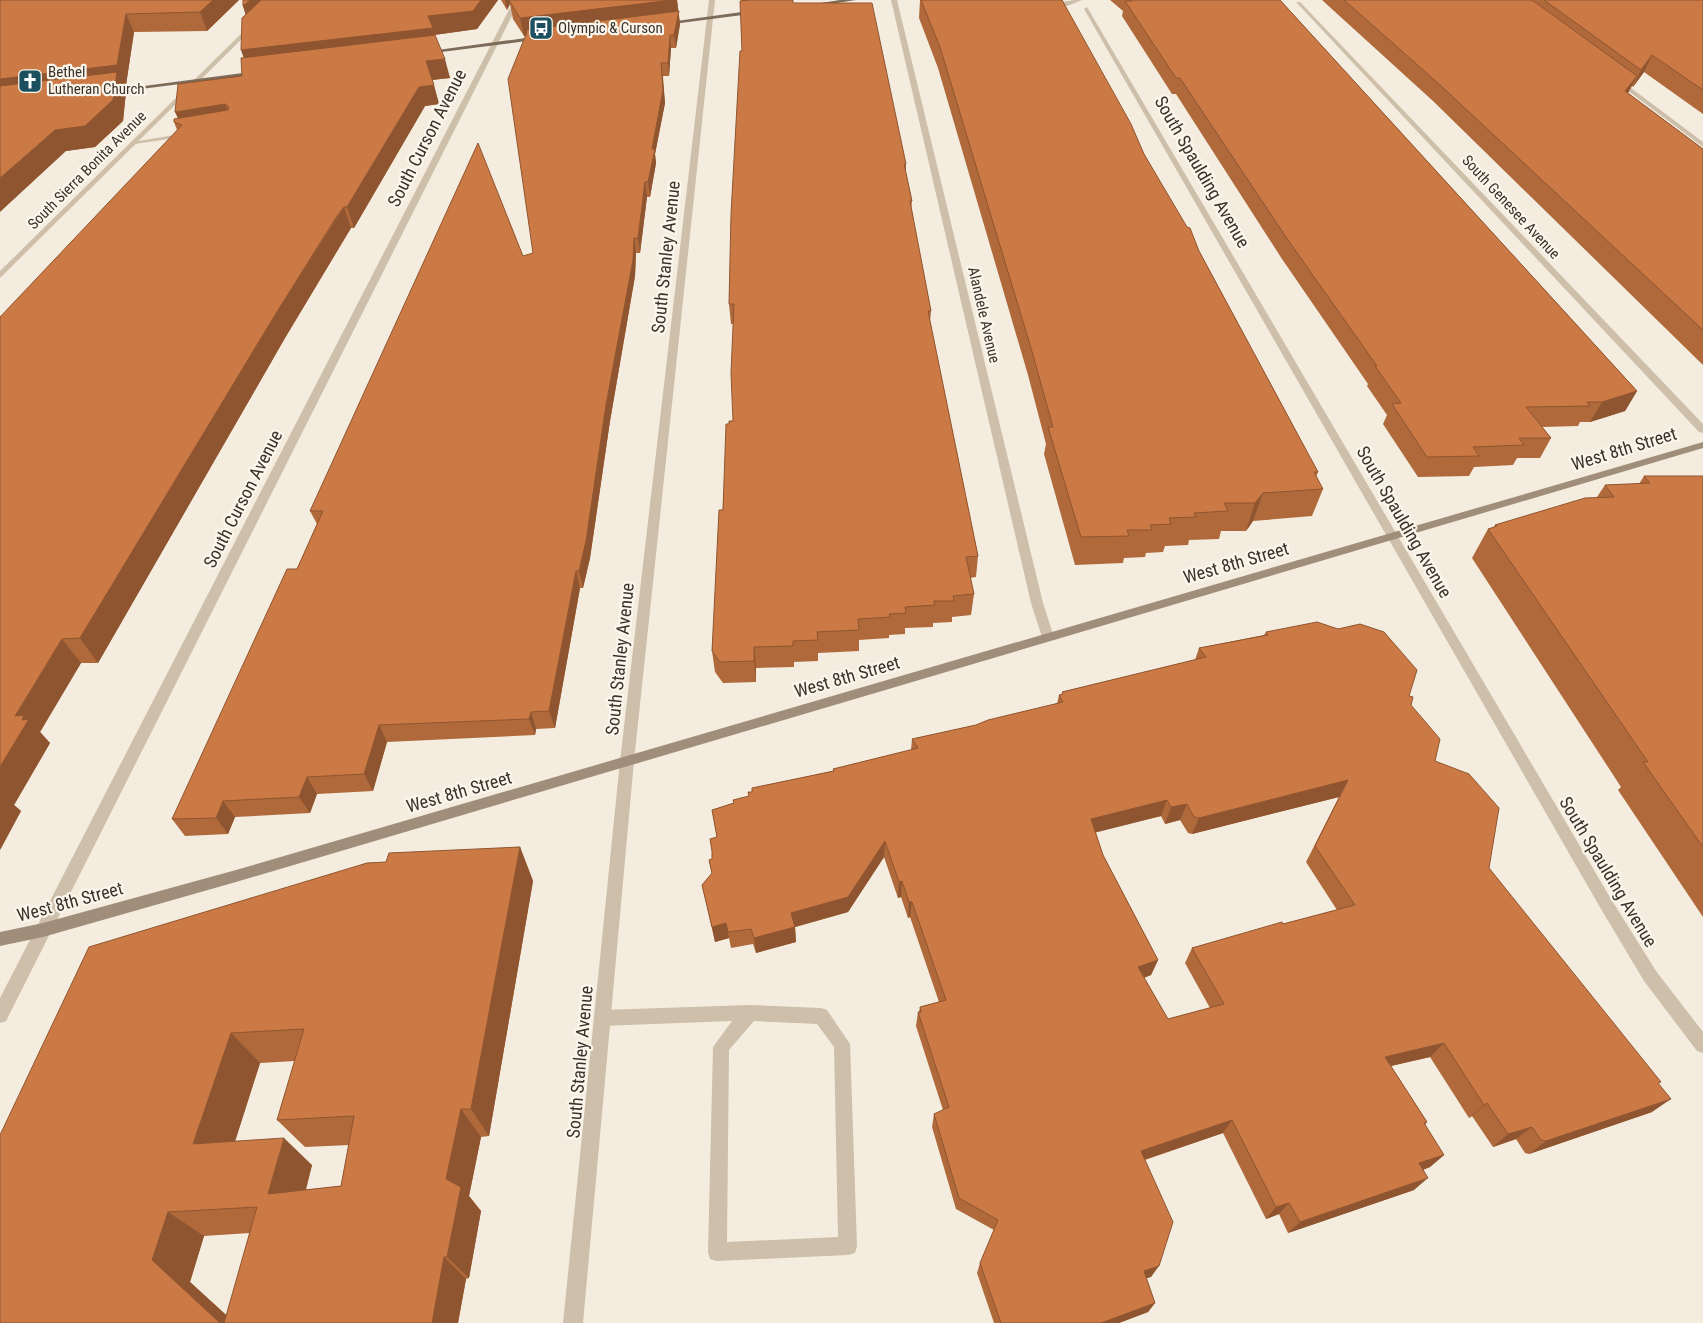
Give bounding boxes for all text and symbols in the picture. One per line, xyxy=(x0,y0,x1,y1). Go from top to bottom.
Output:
bus stop icon: Olympic & Curson xyxy=(528,15,554,41)
place label: Olympic & Curson xyxy=(558,19,663,37)
place label: Bethel Lutheran Church xyxy=(48,63,145,98)
street label: South Curson Avenue xyxy=(383,65,470,210)
church icon: Bethel Lutheran Church xyxy=(17,68,43,94)
street label: South Spaulding Avenue xyxy=(1150,92,1254,251)
street label: South Sierra Bonita Avenue xyxy=(24,107,150,233)
street label: South Genesee Avenue xyxy=(1458,151,1564,263)
street label: South Stanley Avenue xyxy=(647,180,684,334)
street label: Alandele Avenue xyxy=(964,265,1004,365)
street label: West 8th Street xyxy=(1569,423,1679,474)
street label: South Curson Avenue xyxy=(199,426,286,571)
street label: South Spaulding Avenue xyxy=(1352,442,1456,601)
street label: West 8th Street xyxy=(1181,537,1291,588)
street label: South Stanley Avenue xyxy=(601,582,638,736)
street label: West 8th Street xyxy=(792,651,902,702)
street label: West 8th Street xyxy=(404,766,514,817)
street label: South Spaulding Avenue xyxy=(1555,793,1662,951)
street label: West 8th Street xyxy=(15,877,125,926)
street label: South Stanley Avenue xyxy=(562,985,597,1139)

